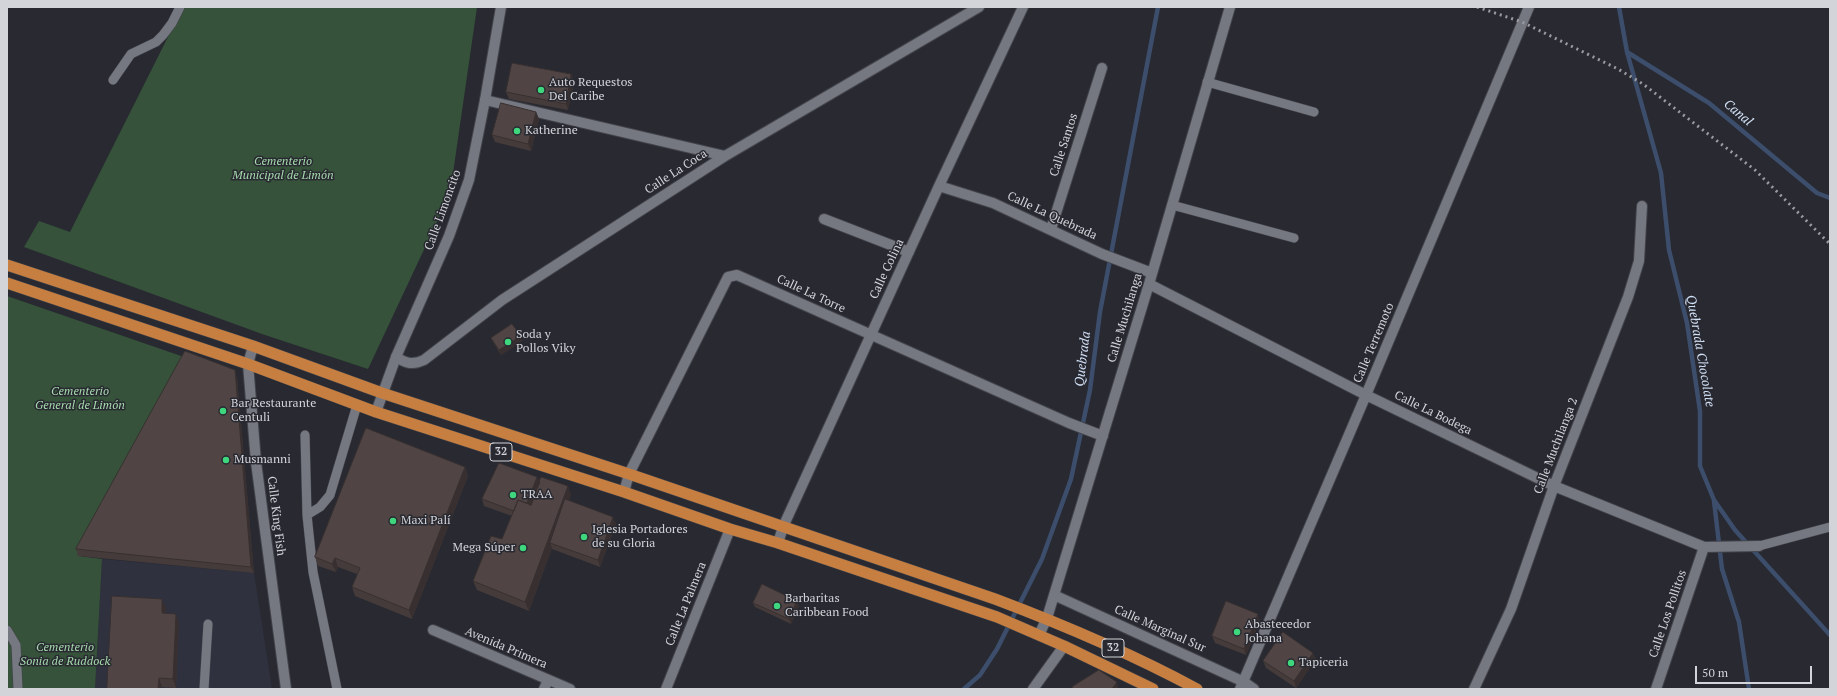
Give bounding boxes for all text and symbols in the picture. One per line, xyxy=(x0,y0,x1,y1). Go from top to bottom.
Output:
place label: Auto Requestos Del Caribe xyxy=(549,76,633,104)
marker: Auto Requestos Del Caribe xyxy=(536,85,546,95)
water label: Canal xyxy=(1720,97,1756,129)
street label: Calle Santos xyxy=(1047,111,1081,179)
place label: Katherine xyxy=(525,124,578,138)
marker: Katherine xyxy=(512,126,522,136)
street label: Calle La Coca xyxy=(642,147,710,197)
park label: Cementerio Municipal de Limón xyxy=(232,155,334,183)
street label: Calle Limoncito xyxy=(422,168,464,252)
street label: Calle La Quebrada xyxy=(1005,189,1099,243)
street label: Calle Colina xyxy=(867,237,907,301)
street label: Calle La Torre xyxy=(774,272,848,316)
street label: Calle Muchilanga xyxy=(1105,272,1145,364)
water label: Quebrada Chocolate xyxy=(1682,294,1718,408)
street label: Calle Terremoto xyxy=(1351,301,1397,385)
place label: Soda y Pollos Viky xyxy=(516,328,575,356)
water label: Quebrada xyxy=(1072,330,1094,388)
marker: Soda y Pollos Viky xyxy=(503,337,513,347)
park label: Cementerio General de Limón xyxy=(35,385,125,413)
street label: Calle La Bodega xyxy=(1392,388,1474,438)
street label: Calle Muchilanga 2 xyxy=(1531,396,1581,496)
place label: Bar Restaurante Centuli xyxy=(231,397,316,425)
marker: Bar Restaurante Centuli xyxy=(218,406,228,416)
road number: 32 xyxy=(490,443,512,461)
place label: Musmanni xyxy=(234,453,291,467)
marker: Musmanni xyxy=(221,455,231,465)
street label: Calle King Fish xyxy=(264,475,288,557)
place label: TRAA xyxy=(521,488,552,502)
marker: TRAA xyxy=(508,490,518,500)
place label: Maxi Palí xyxy=(401,514,451,528)
marker: Maxi Palí xyxy=(388,516,398,526)
place label: Iglesia Portadores de su Gloria xyxy=(592,523,688,551)
marker: Iglesia Portadores de su Gloria xyxy=(579,532,589,542)
place label: Mega Súper xyxy=(453,541,515,555)
marker: Mega Súper xyxy=(518,543,528,553)
street label: Calle La Palmera xyxy=(663,560,709,648)
street label: Calle Los Pollitos xyxy=(1646,568,1690,660)
place label: Barbaritas Caribbean Food xyxy=(785,592,869,620)
marker: Barbaritas Caribbean Food xyxy=(772,601,782,611)
street label: Calle Marginal Sur xyxy=(1112,602,1208,656)
place label: Abastecedor Johana xyxy=(1245,618,1311,646)
street label: Avenida Primera xyxy=(463,624,549,672)
marker: Abastecedor Johana xyxy=(1232,627,1242,637)
road number: 32 xyxy=(1102,639,1124,657)
park label: Cementerio Sonia de Ruddock xyxy=(20,641,110,669)
place label: Tapiceria xyxy=(1299,656,1348,670)
marker: Tapiceria xyxy=(1286,658,1296,668)
scale bar xyxy=(1697,658,1814,684)
text: 50 m xyxy=(1702,665,1728,680)

